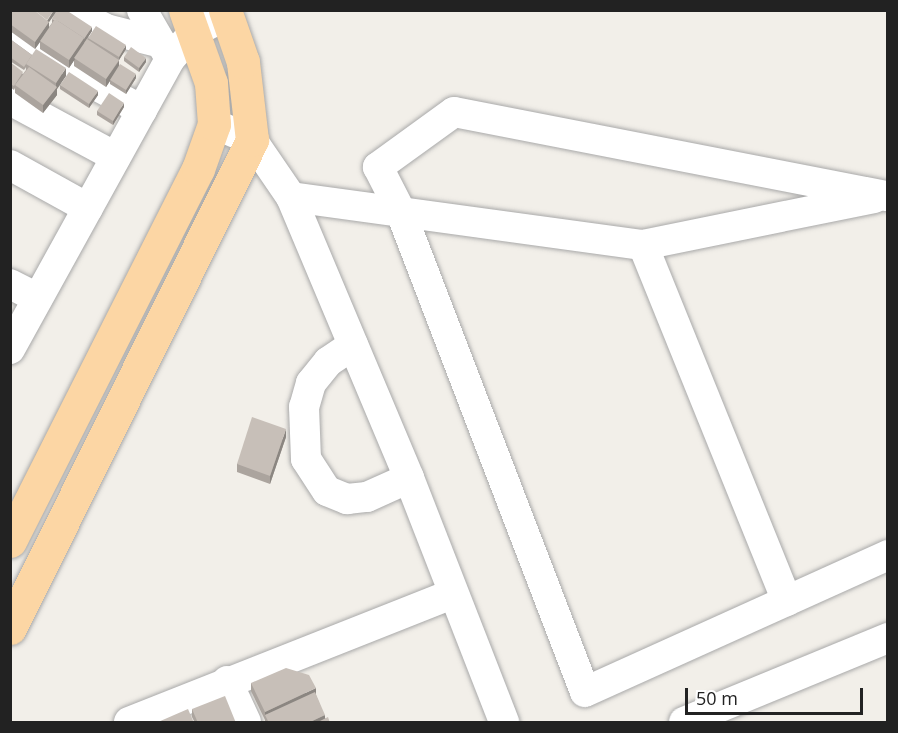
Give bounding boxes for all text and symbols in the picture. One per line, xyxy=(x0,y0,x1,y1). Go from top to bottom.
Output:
scale bar xyxy=(688,676,866,714)
text: 50 m xyxy=(696,686,738,710)

